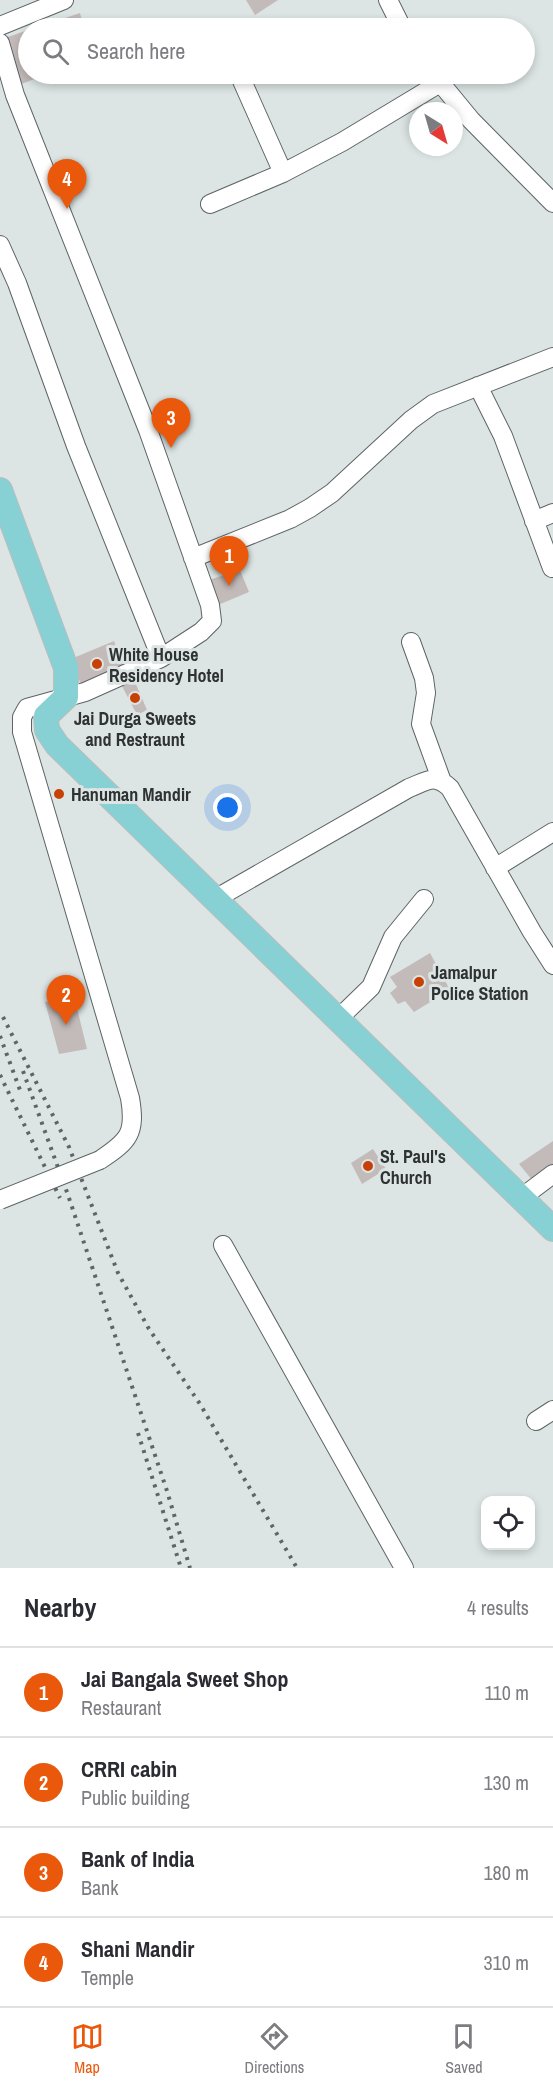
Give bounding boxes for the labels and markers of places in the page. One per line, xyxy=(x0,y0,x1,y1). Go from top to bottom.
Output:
pin: 4 xyxy=(48,160,86,209)
pin: 3 xyxy=(152,398,190,448)
pin: 1 xyxy=(210,536,248,586)
place label: White House Residency Hotel xyxy=(109,642,224,688)
marker: White House Residency Hotel xyxy=(90,657,104,671)
marker: Jai Durga Sweets and Restraunt xyxy=(128,691,142,705)
place label: Jai Durga Sweets and Restraunt xyxy=(74,706,196,752)
place label: Hanuman Mandir xyxy=(71,782,191,807)
marker: Hanuman Mandir xyxy=(52,787,66,801)
place label: Jamalpur Police Station xyxy=(431,960,529,1006)
marker: Jamalpur Police Station xyxy=(412,975,426,989)
pin: 2 xyxy=(46,976,86,1025)
place label: St. Paul's Church xyxy=(380,1144,446,1190)
marker: St. Paul's Church xyxy=(361,1159,375,1173)

